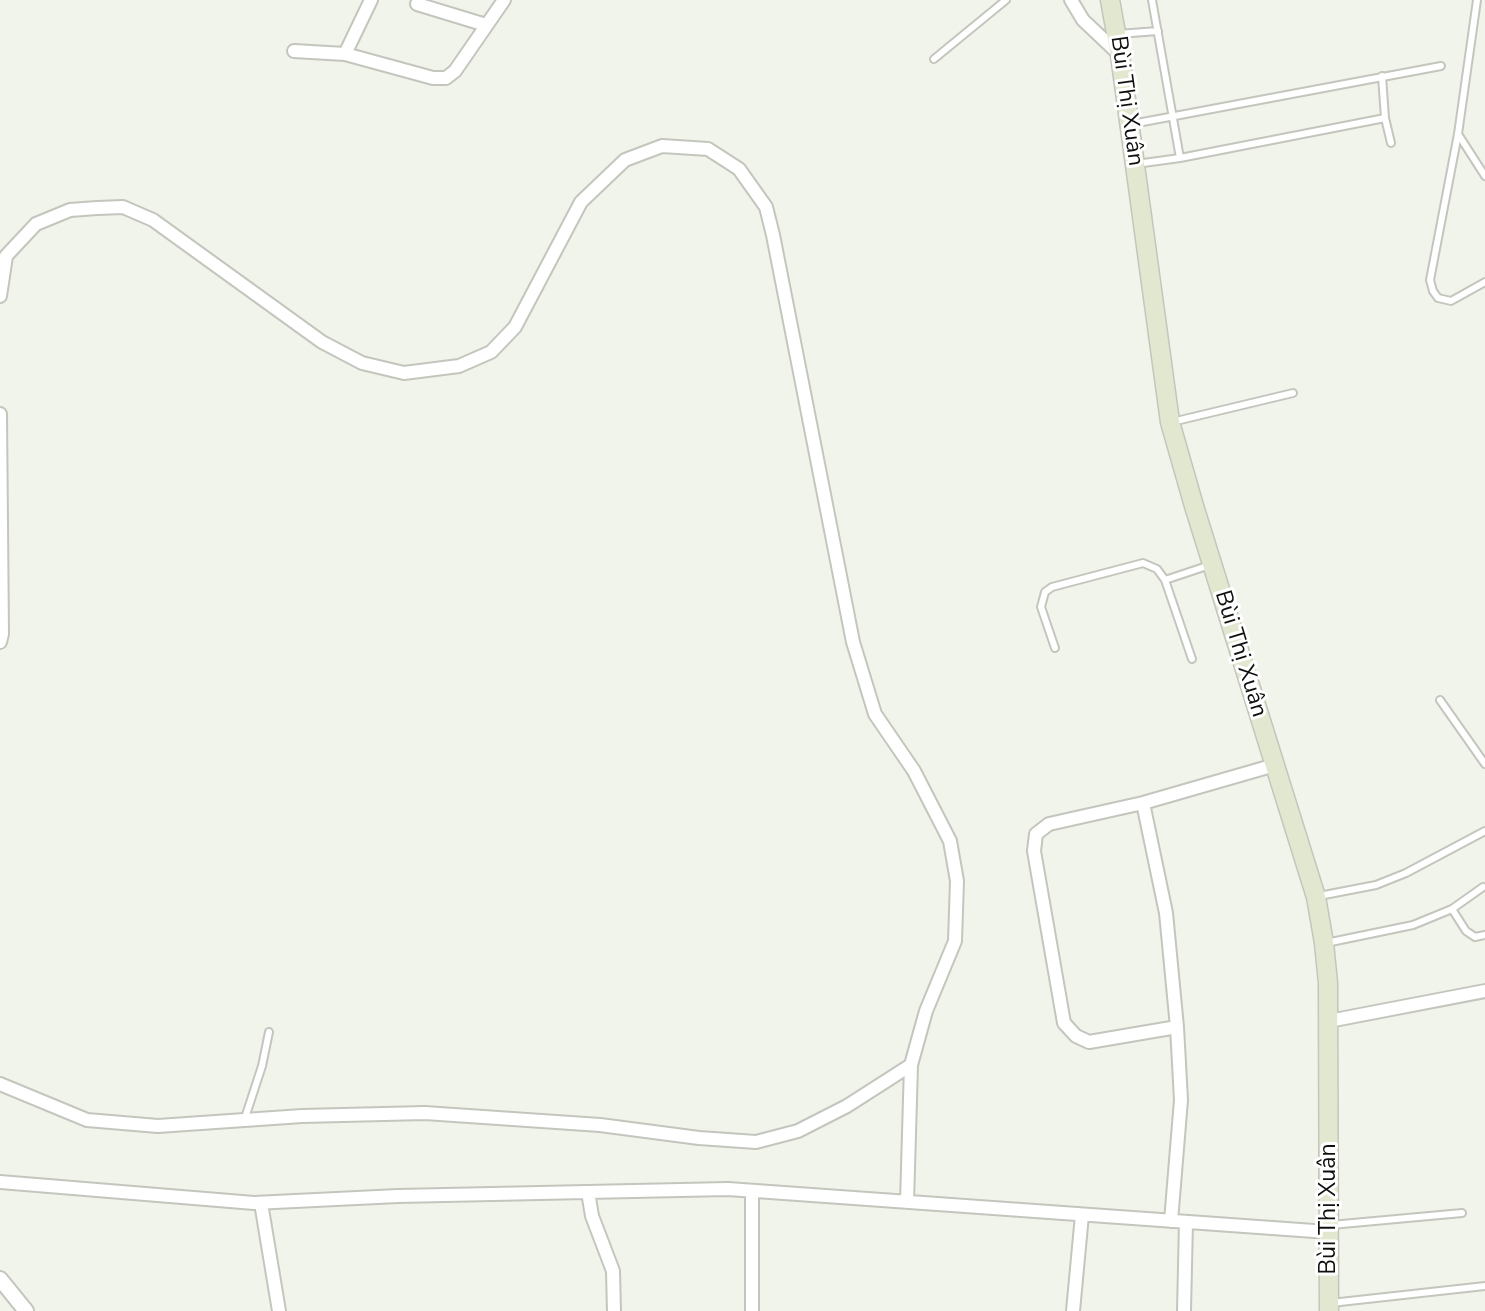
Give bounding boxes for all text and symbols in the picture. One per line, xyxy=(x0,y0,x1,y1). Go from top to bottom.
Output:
street label: Bùi Thị Xuân xyxy=(1103,34,1149,168)
street label: Bùi Thị Xuân xyxy=(1208,587,1272,721)
street label: Bùi Thị Xuân xyxy=(1315,1144,1343,1274)

